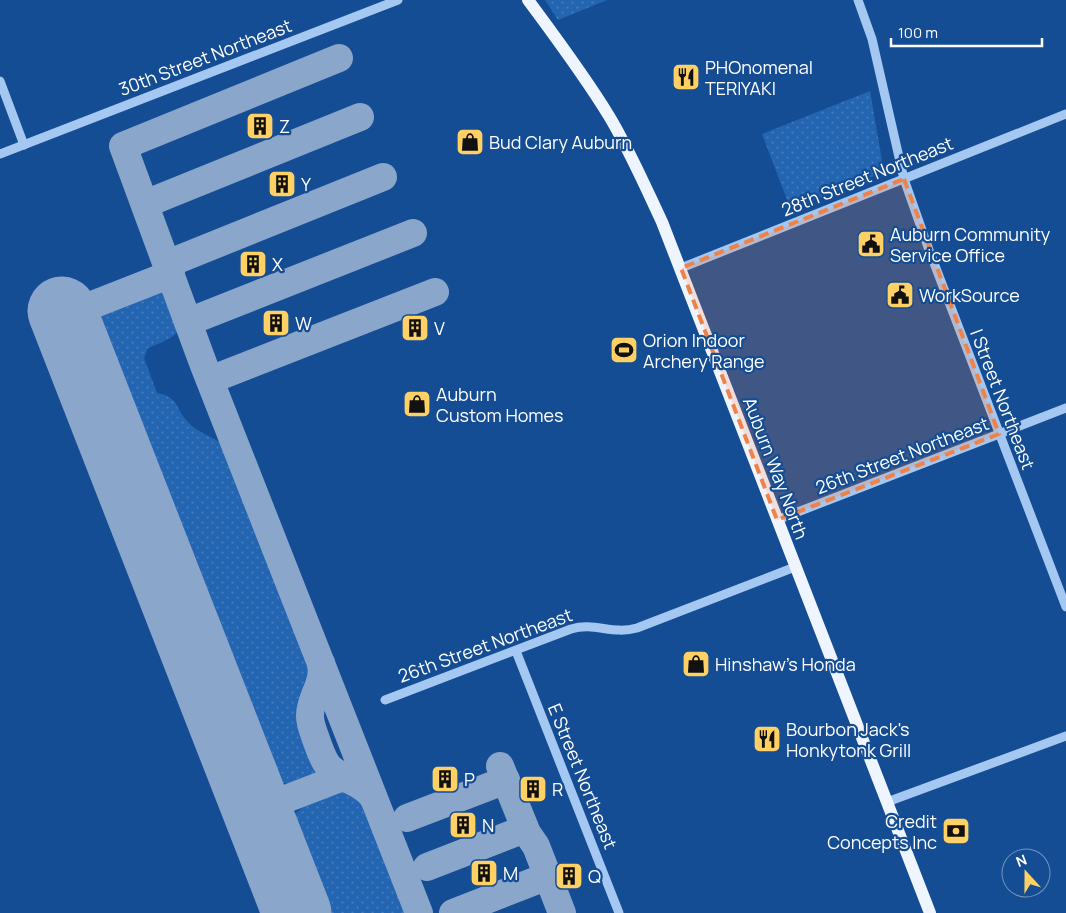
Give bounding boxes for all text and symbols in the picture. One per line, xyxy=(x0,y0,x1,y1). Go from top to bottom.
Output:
street label: 30th Street Northeast xyxy=(115,13,295,101)
scale bar xyxy=(891,15,1042,47)
text: 100 m xyxy=(898,22,938,43)
place label: PHOnomenal TERIYAKI xyxy=(705,55,813,100)
restaurant icon: PHOnomenal TERIYAKI xyxy=(671,62,701,92)
building icon: Z xyxy=(245,111,275,141)
place label: Z xyxy=(279,114,290,138)
shop icon: Bud Clary Auburn xyxy=(455,127,485,157)
place label: Bud Clary Auburn xyxy=(489,130,632,154)
street label: 28th Street Northeast xyxy=(778,131,956,221)
building icon: Y xyxy=(267,169,297,199)
place label: Y xyxy=(301,172,312,196)
place label: Auburn Community Service Office xyxy=(890,222,1051,267)
public building icon: Auburn Community Service Office xyxy=(856,229,886,259)
building icon: X xyxy=(238,249,268,279)
place label: X xyxy=(272,252,283,276)
public building icon: WorkSource xyxy=(885,280,915,310)
place label: WorkSource xyxy=(919,283,1020,307)
building icon: W xyxy=(261,308,291,338)
place label: W xyxy=(295,311,312,335)
building icon: V xyxy=(400,313,430,343)
place label: V xyxy=(434,316,445,340)
street label: I Street Northeast xyxy=(965,325,1041,473)
place label: Orion Indoor Archery Range xyxy=(643,328,765,373)
sports icon: Orion Indoor Archery Range xyxy=(609,335,639,365)
place label: Auburn Custom Homes xyxy=(436,382,564,427)
shop icon: Auburn Custom Homes xyxy=(402,389,432,419)
street label: Auburn Way North xyxy=(738,394,814,542)
street label: 26th Street Northeast xyxy=(812,411,992,499)
street label: 26th Street Northeast xyxy=(395,602,575,688)
shop icon: Hinshaw's Honda xyxy=(681,649,711,679)
place label: Hinshaw's Honda xyxy=(715,652,856,676)
street label: E Street Northeast xyxy=(543,700,623,852)
place label: Bourbon Jack's Honkytonk Grill xyxy=(786,717,911,762)
restaurant icon: Bourbon Jack's Honkytonk Grill xyxy=(752,724,782,754)
building icon: P xyxy=(430,764,460,794)
place label: P xyxy=(464,767,475,791)
building icon: R xyxy=(518,774,548,804)
place label: R xyxy=(552,777,563,801)
place label: Credit Concepts Inc xyxy=(827,809,937,854)
building icon: N xyxy=(448,810,478,840)
place label: N xyxy=(482,813,494,837)
bank icon: Credit Concepts Inc xyxy=(941,816,971,846)
north arrow xyxy=(1001,848,1051,898)
text: N xyxy=(1013,850,1029,871)
building icon: M xyxy=(469,858,499,888)
place label: M xyxy=(503,861,518,885)
building icon: Q xyxy=(554,861,584,891)
place label: Q xyxy=(588,864,601,888)

